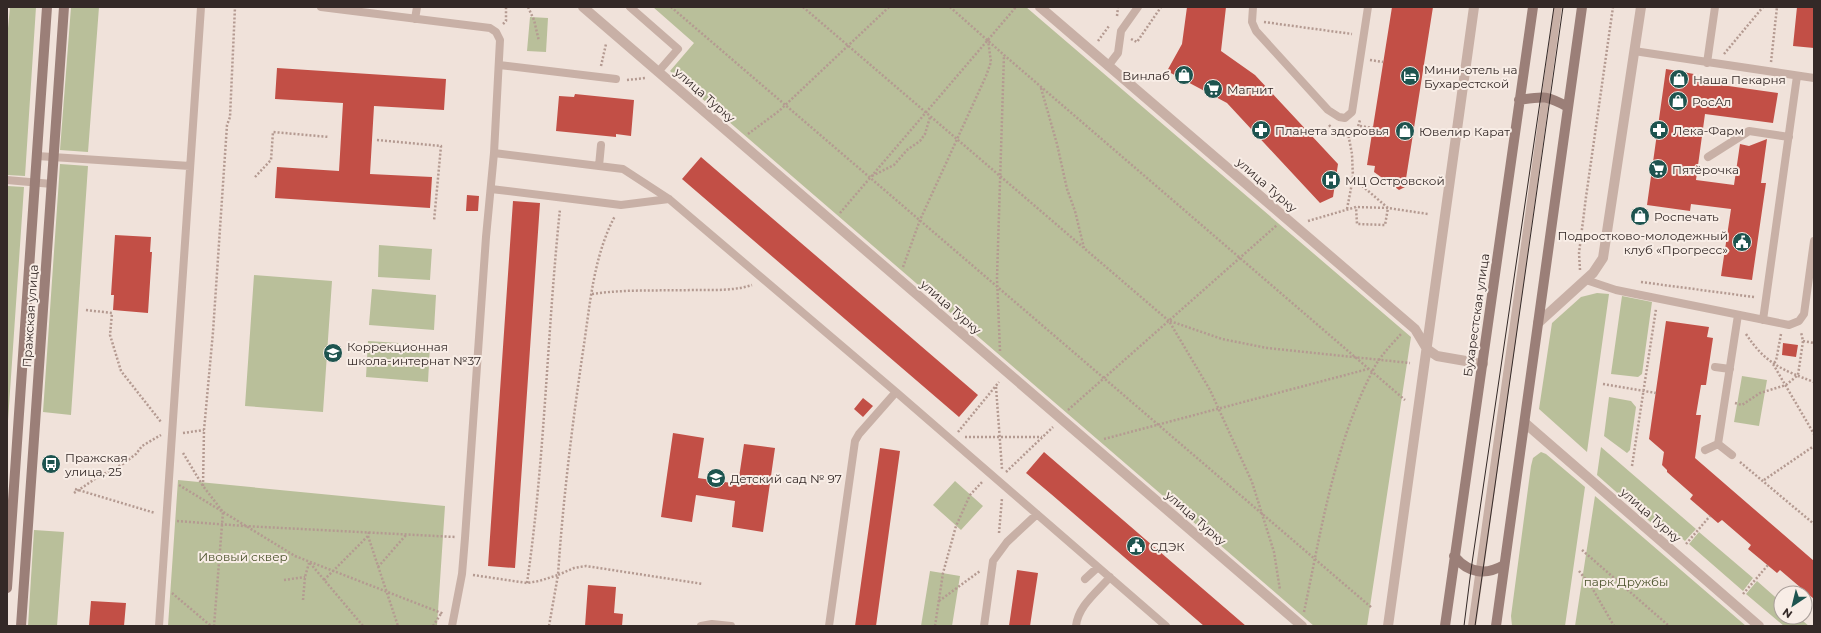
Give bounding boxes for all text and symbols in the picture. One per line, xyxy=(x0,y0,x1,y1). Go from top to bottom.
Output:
place label: Мини-отель на Бухарестской xyxy=(1424,62,1518,91)
street label: улица Турку xyxy=(671,64,739,126)
shop icon: Винлаб xyxy=(1173,64,1195,86)
hotel icon: Мини-отель на Бухарестской xyxy=(1399,65,1421,87)
place label: Винлаб xyxy=(1122,68,1170,83)
shop icon: Наша Пекарня xyxy=(1668,68,1690,90)
place label: Наша Пекарня xyxy=(1693,72,1786,87)
supermarket icon: Магнит xyxy=(1202,78,1224,100)
place label: Магнит xyxy=(1227,82,1274,97)
shop icon: РосАл xyxy=(1667,90,1689,112)
place label: РосАл xyxy=(1692,94,1731,109)
pharmacy icon: Планета здоровья xyxy=(1250,119,1272,141)
pharmacy icon: Лека-Фарм xyxy=(1648,119,1670,141)
shop icon: Ювелир Карат xyxy=(1394,120,1416,142)
place label: Планета здоровья xyxy=(1275,123,1389,138)
place label: Лека-Фарм xyxy=(1673,123,1744,138)
place label: Ювелир Карат xyxy=(1419,124,1510,139)
street label: улица Турку xyxy=(1233,154,1301,216)
supermarket icon: Пятёрочка xyxy=(1647,158,1669,180)
place label: Пятёрочка xyxy=(1672,162,1739,177)
hospital icon: МЦ Островской xyxy=(1320,169,1342,191)
place label: МЦ Островской xyxy=(1345,173,1445,188)
shop icon: Роспечать xyxy=(1629,205,1651,227)
place label: Роспечать xyxy=(1654,209,1719,224)
place label: Подростково-молодежный клуб «Прогресс» xyxy=(1557,228,1728,257)
public building icon: Подростково-молодежный клуб «Прогресс» xyxy=(1731,231,1753,253)
street label: Бухарестская улица xyxy=(1460,252,1492,378)
street label: Пражская улица xyxy=(19,264,41,368)
street label: улица Турку xyxy=(917,276,985,338)
place label: Коррекционная школа-интернат №37 xyxy=(347,339,481,368)
school or university icon: Коррекционная школа-интернат №37 xyxy=(322,342,344,364)
place label: Пражская улица, 25 xyxy=(64,450,128,479)
bus stop icon: Пражская улица, 25 xyxy=(40,453,62,475)
school or university icon: Детский сад № 97 xyxy=(705,467,727,489)
place label: Детский сад № 97 xyxy=(730,471,842,486)
street label: улица Турку xyxy=(1617,484,1685,546)
street label: улица Турку xyxy=(1162,487,1230,549)
public building icon: СДЭК xyxy=(1125,535,1147,557)
place label: СДЭК xyxy=(1150,539,1185,554)
park label: Ивовый сквер xyxy=(198,549,288,564)
park label: парк Дружбы xyxy=(1584,574,1668,589)
north arrow xyxy=(1773,585,1813,625)
text: N xyxy=(1780,605,1795,621)

